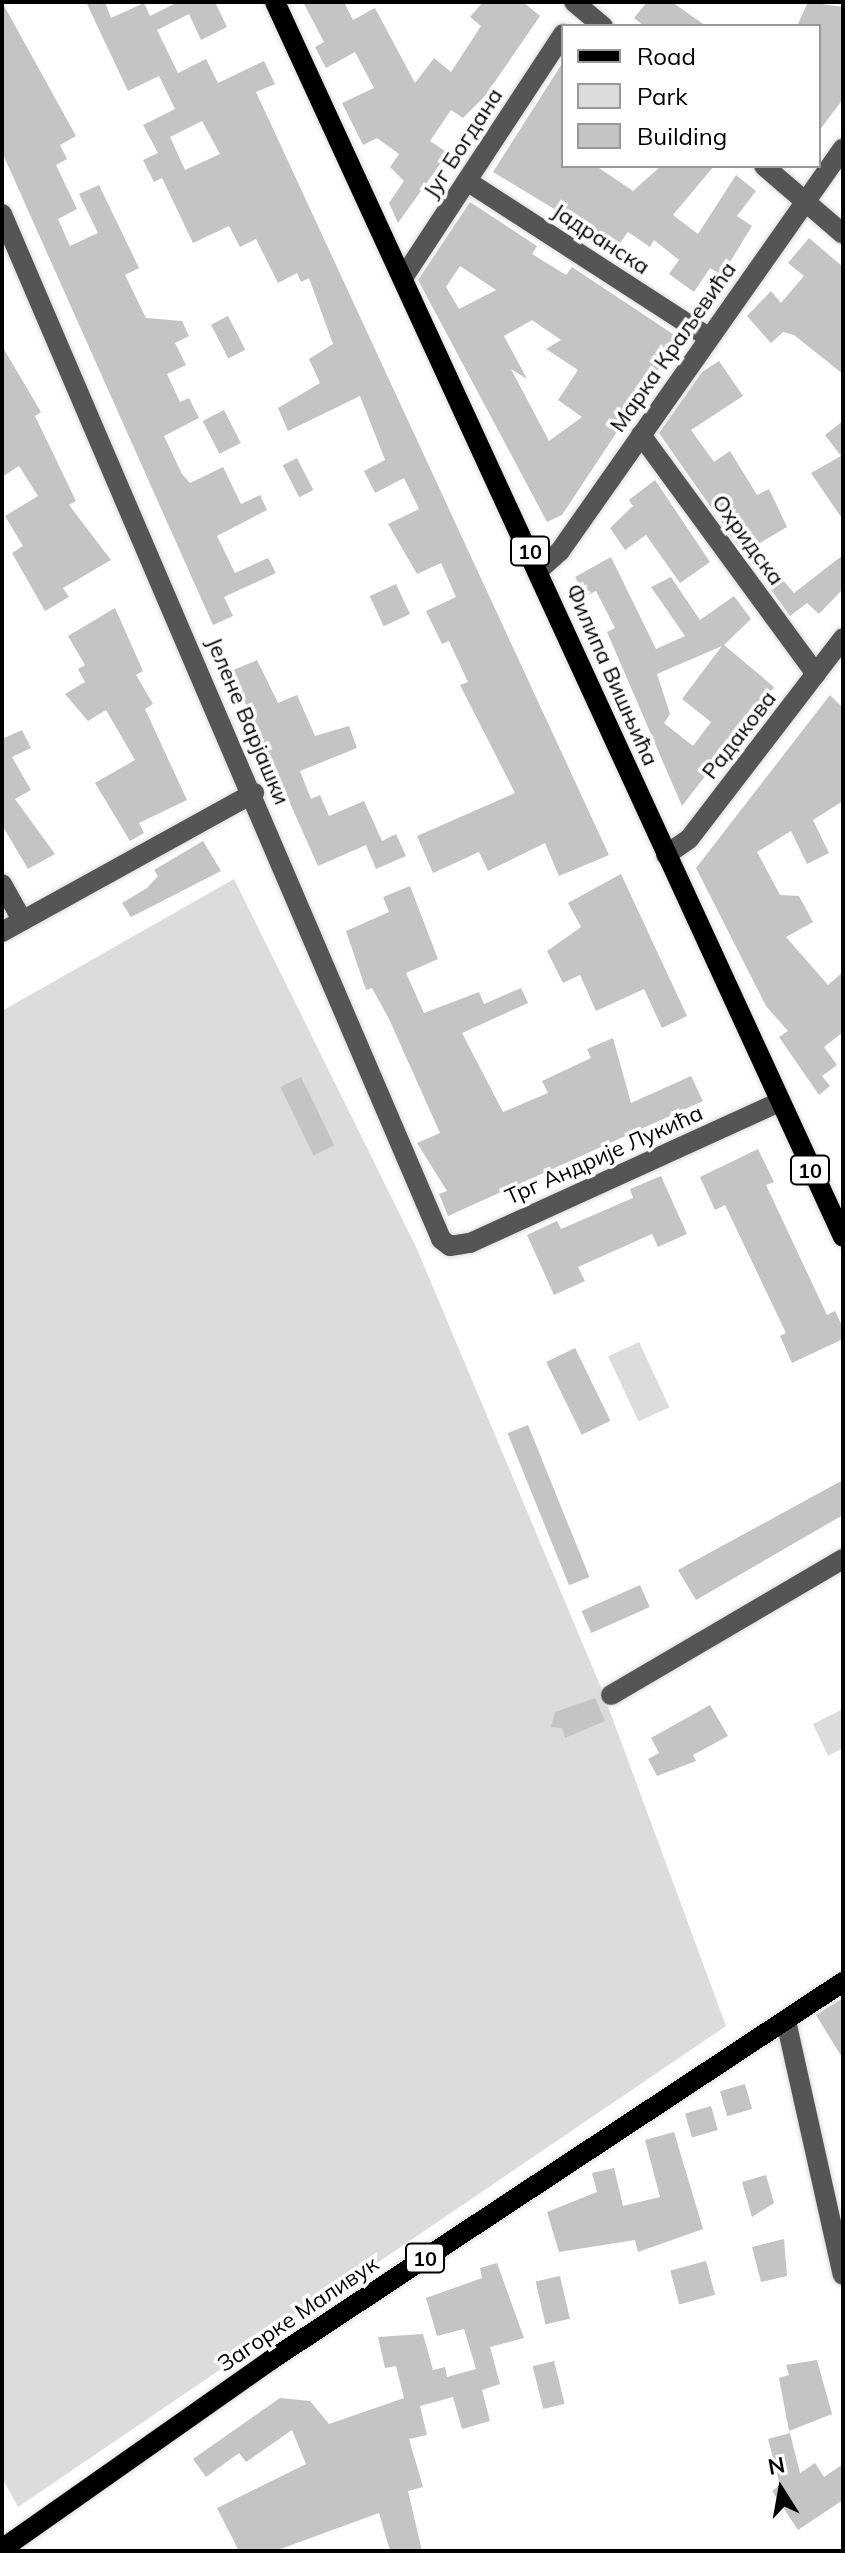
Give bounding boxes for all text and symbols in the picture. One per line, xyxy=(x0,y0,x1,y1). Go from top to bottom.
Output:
legend xyxy=(561,24,821,168)
text: Road xyxy=(637,41,696,71)
text: Park xyxy=(637,81,688,111)
street label: Југ Богдана xyxy=(418,83,508,203)
text: Building xyxy=(637,121,727,151)
street label: Јадранска xyxy=(548,198,654,280)
street label: Марка Краљевића xyxy=(604,257,742,437)
street label: Охридска xyxy=(706,490,790,590)
road number: 10 xyxy=(510,535,550,567)
street label: Филипа Вишњића xyxy=(560,580,664,770)
street label: Јелене Варјашки xyxy=(201,633,295,809)
street label: Радакова xyxy=(696,686,782,784)
street label: Трг Андрије Лукића xyxy=(501,1100,707,1210)
road number: 10 xyxy=(790,1154,830,1186)
road number: 10 xyxy=(405,2242,445,2274)
street label: Загорке Маливук xyxy=(213,2251,383,2377)
north arrow xyxy=(741,2449,821,2529)
text: N xyxy=(766,2450,787,2481)

